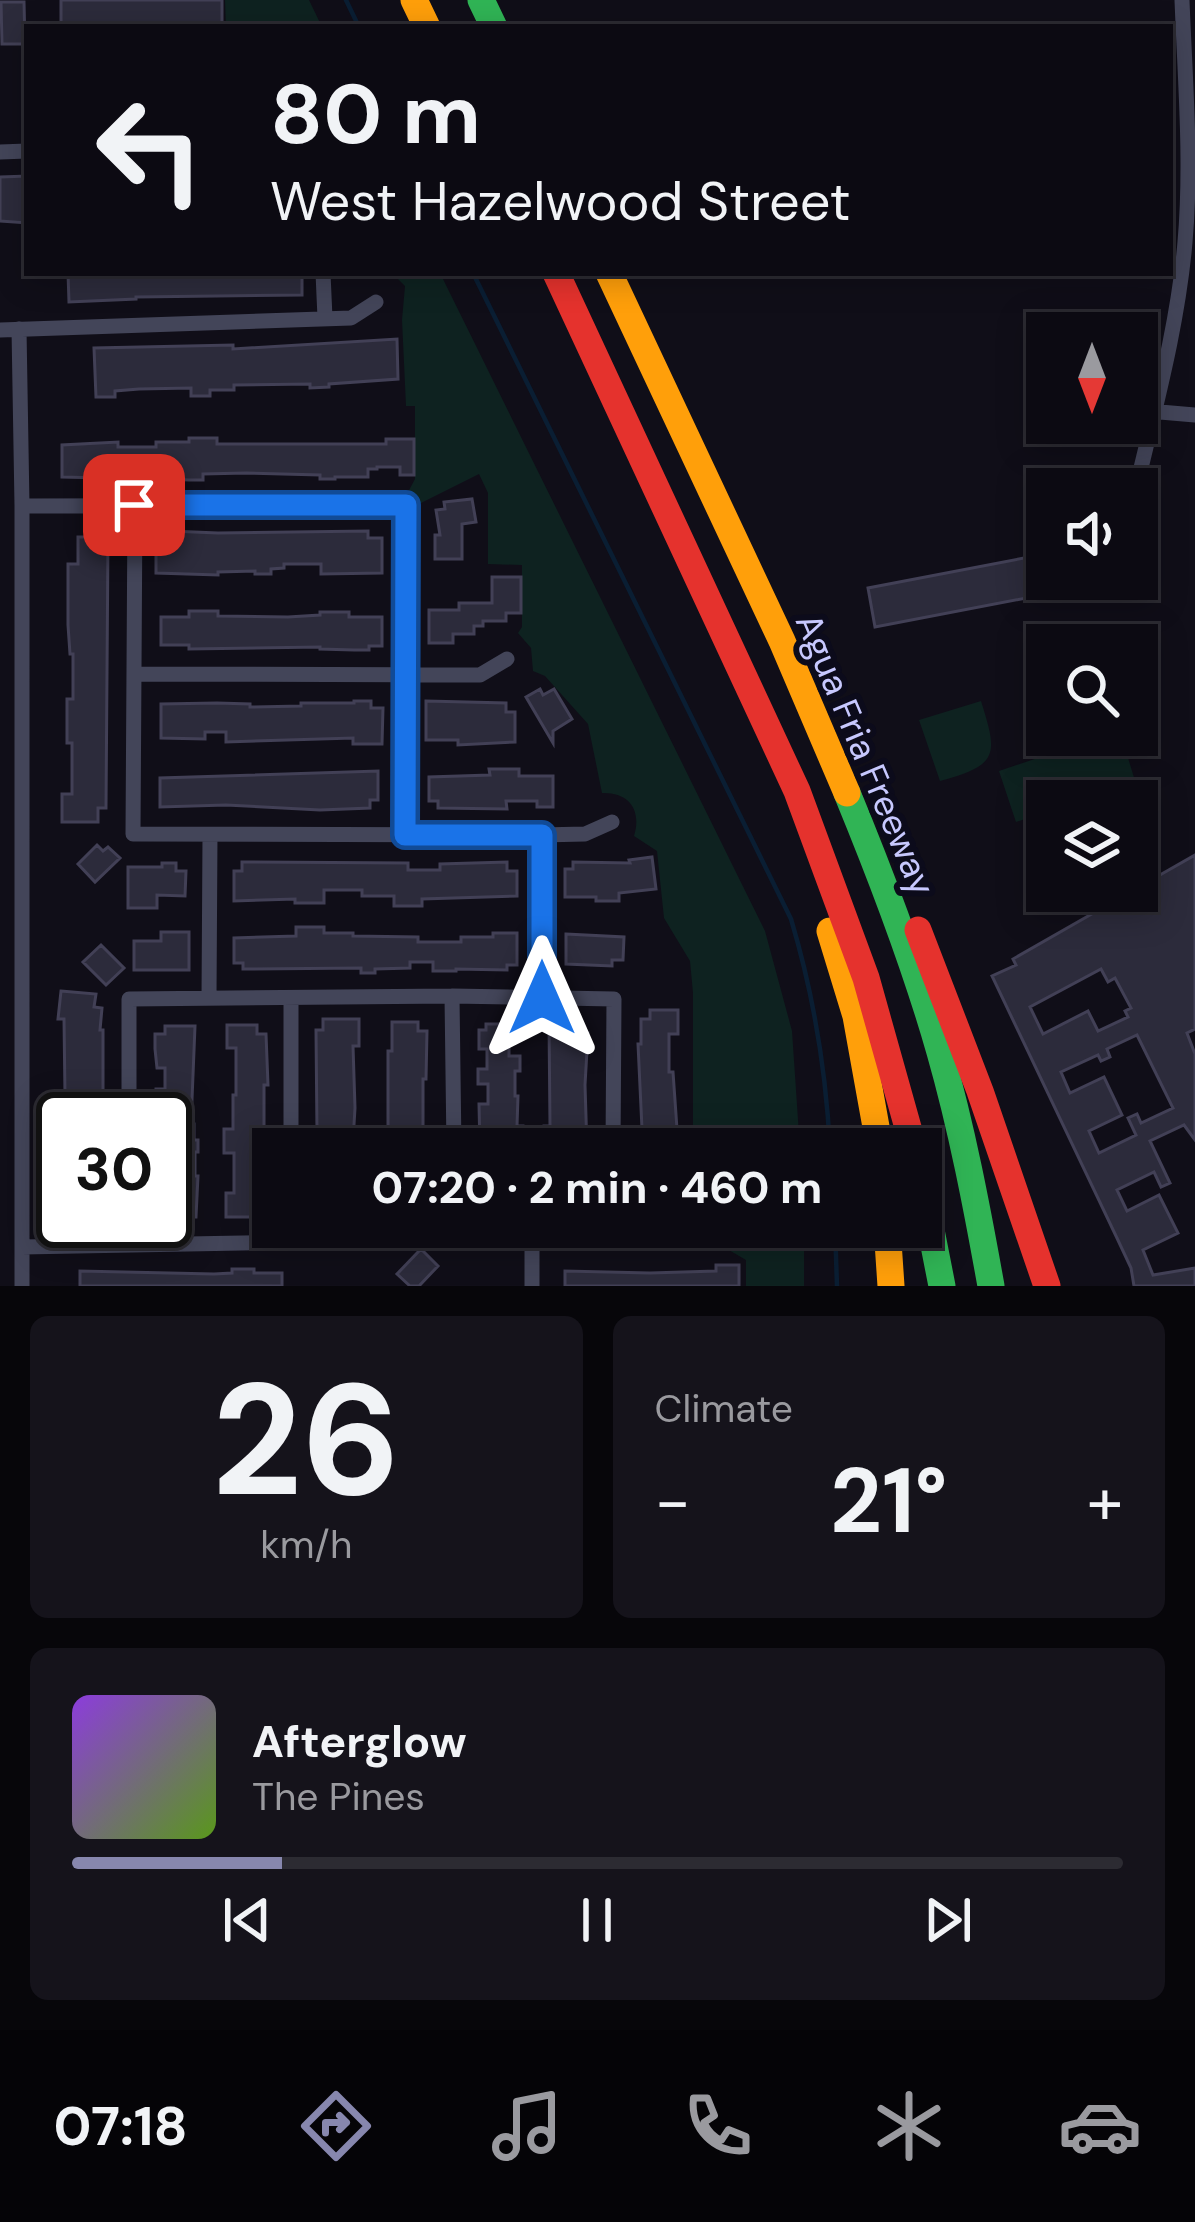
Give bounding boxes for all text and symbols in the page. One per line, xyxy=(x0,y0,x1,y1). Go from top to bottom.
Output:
text: 80 m xyxy=(270,60,481,169)
icon: left xyxy=(72,72,228,228)
text: West Hazelwood Street xyxy=(270,166,851,237)
north arrow xyxy=(1026,312,1158,444)
map controls xyxy=(1026,312,1158,912)
pin xyxy=(83,454,185,556)
button: sound xyxy=(1026,468,1158,600)
icon: arrive xyxy=(101,472,167,538)
street label: Agua Fria Freeway xyxy=(785,606,946,902)
button: search xyxy=(1026,624,1158,756)
button: layers xyxy=(1026,780,1158,912)
position arrow xyxy=(479,935,605,1061)
speed limit sign: 30 xyxy=(36,1092,192,1248)
text: 07:20 · 2 min · 460 m xyxy=(372,1158,822,1217)
text: 26 xyxy=(212,1339,401,1542)
text: Climate xyxy=(655,1383,793,1434)
text: 21° xyxy=(830,1443,947,1560)
text: − xyxy=(655,1459,691,1544)
text: + xyxy=(1087,1459,1123,1544)
text: km/h xyxy=(260,1519,352,1570)
text: Afterglow xyxy=(252,1712,467,1771)
text: The Pines xyxy=(252,1771,425,1822)
icon: previous xyxy=(214,1887,280,1953)
icon: pause xyxy=(564,1887,630,1953)
icon: next xyxy=(915,1887,981,1953)
icon: directions xyxy=(294,2084,378,2168)
icon: music xyxy=(485,2084,569,2168)
icon: phone xyxy=(676,2084,760,2168)
icon: climate xyxy=(867,2084,951,2168)
icon: car xyxy=(1058,2084,1142,2168)
text: 07:18 xyxy=(53,2091,188,2162)

